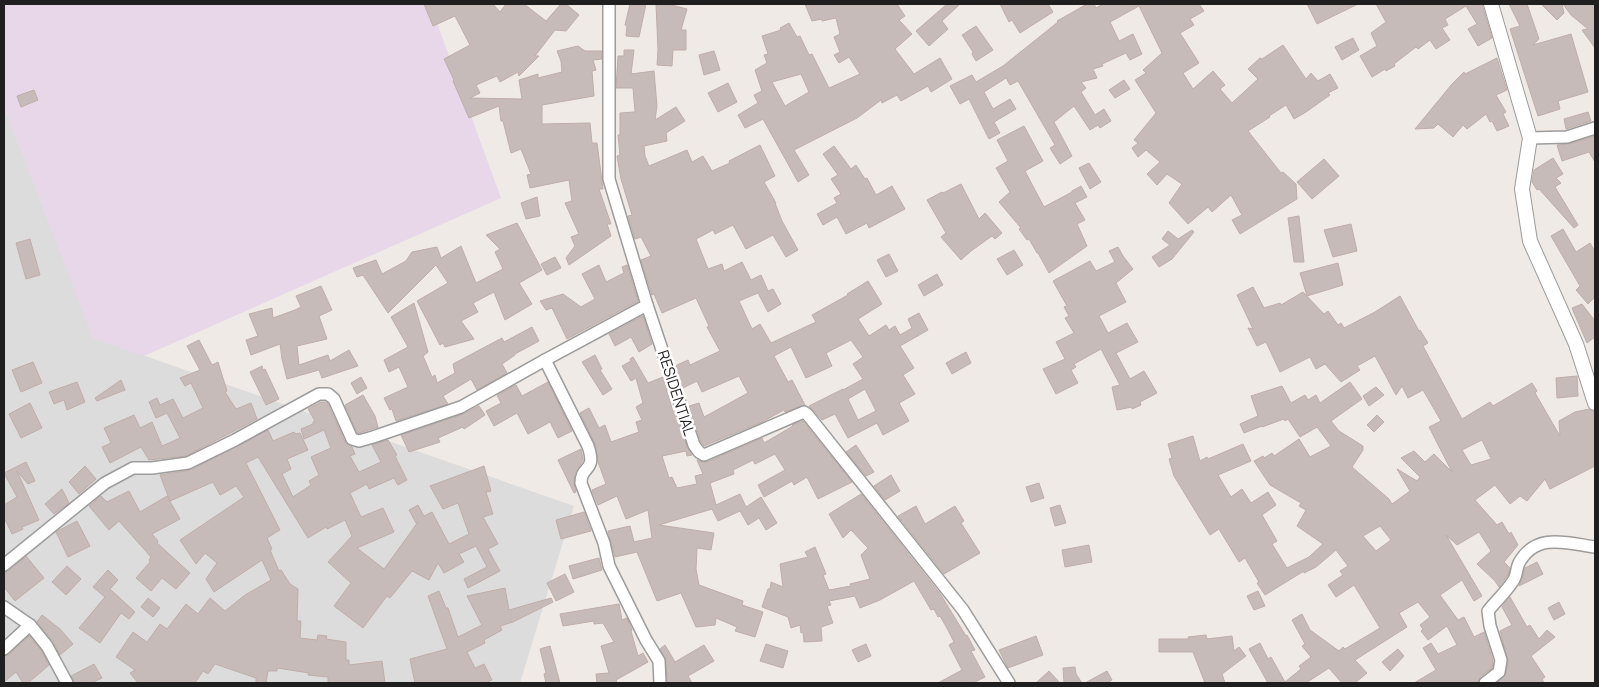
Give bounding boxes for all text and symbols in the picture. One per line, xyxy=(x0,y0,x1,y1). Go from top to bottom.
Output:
street label: RESIDENTIAL xyxy=(653,347,700,439)

